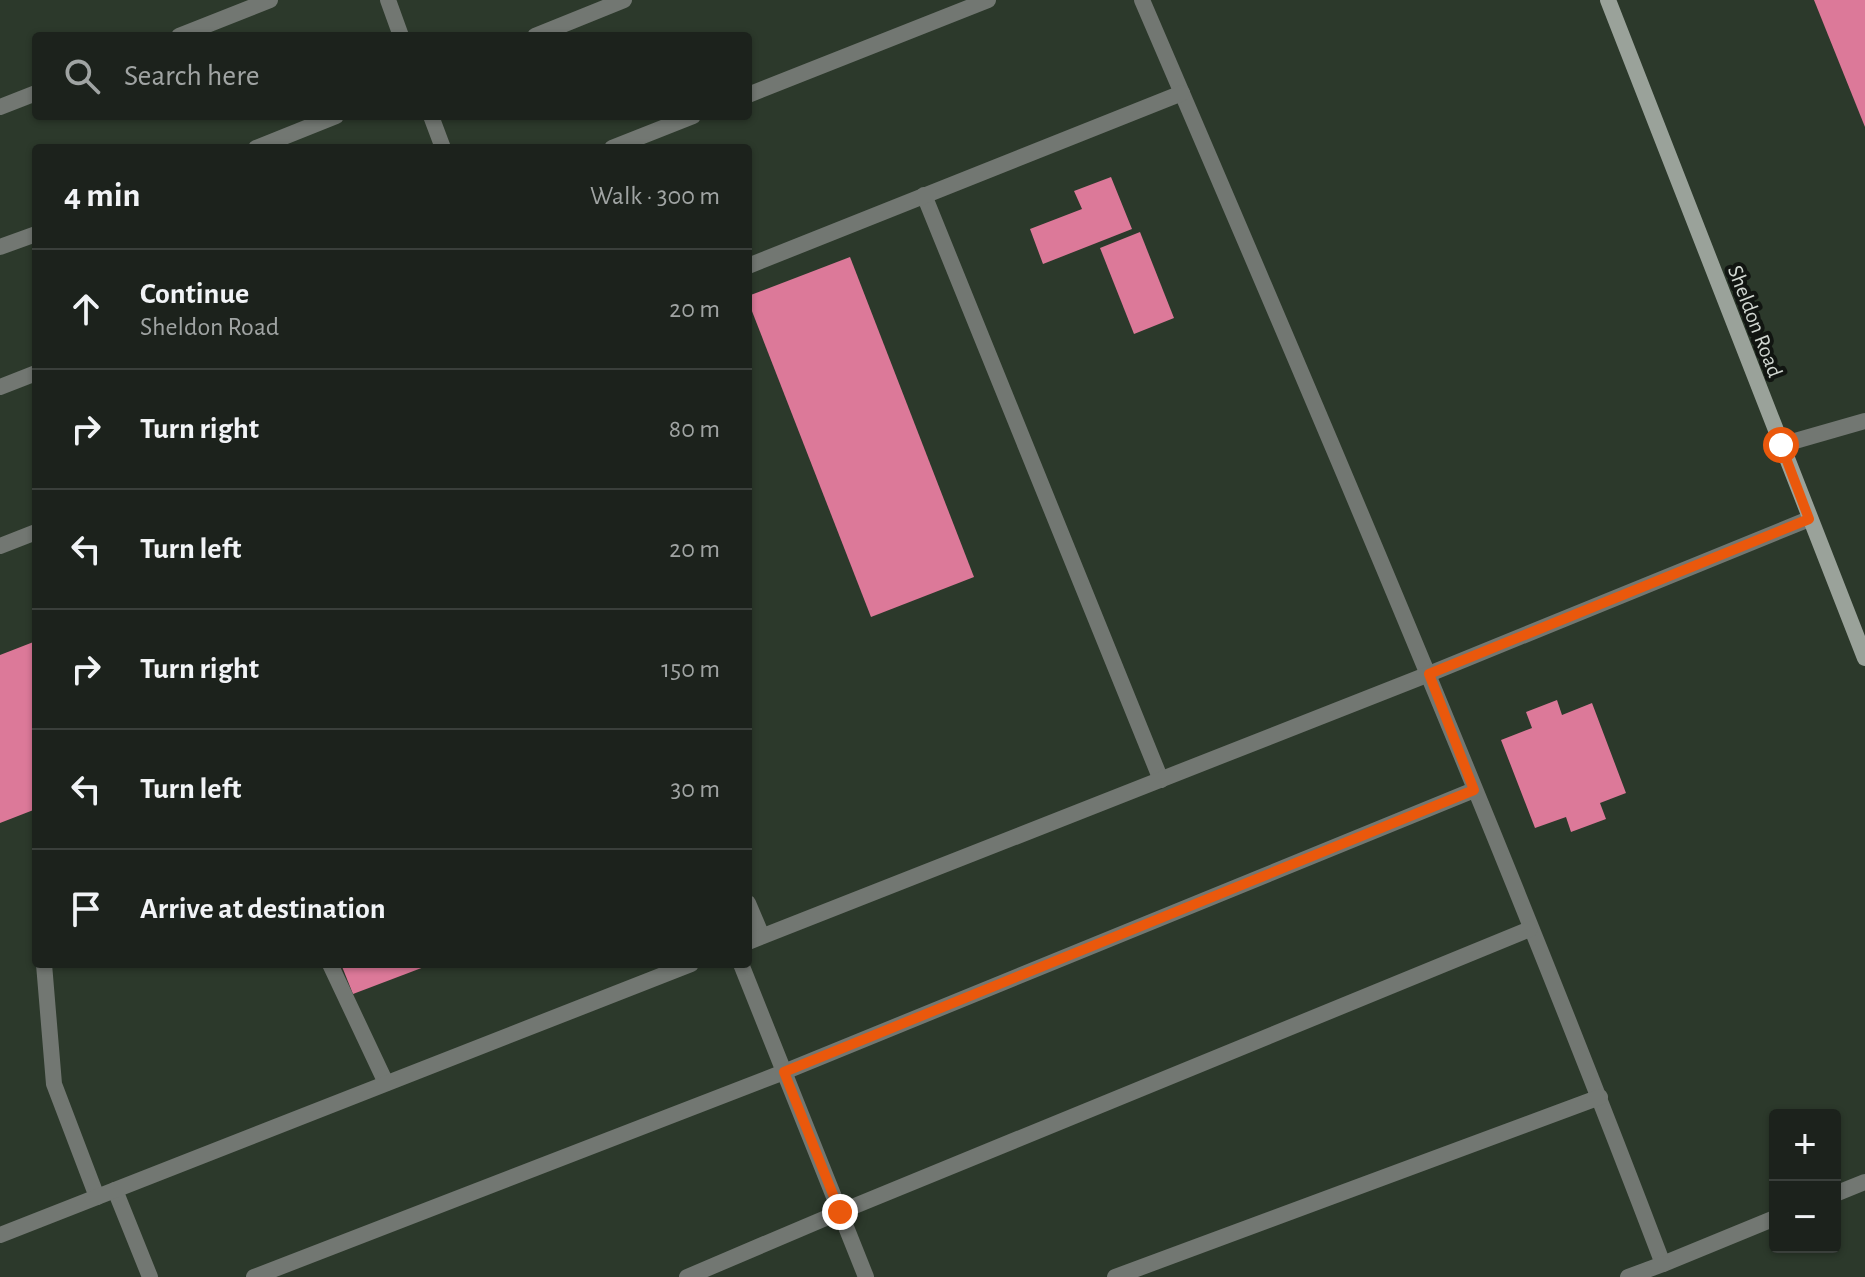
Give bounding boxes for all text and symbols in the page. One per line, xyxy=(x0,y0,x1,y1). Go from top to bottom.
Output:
search box xyxy=(32,32,752,120)
icon: search xyxy=(60,54,104,98)
text: Search here xyxy=(124,61,260,91)
text: 4 min xyxy=(64,179,141,213)
text: Walk · 300 m xyxy=(590,183,720,209)
street label: Sheldon Road xyxy=(1724,262,1786,380)
text: Continue xyxy=(140,279,249,309)
icon: ahead xyxy=(64,287,108,331)
text: 20 m xyxy=(669,296,720,322)
text: Sheldon Road xyxy=(140,314,279,340)
icon: right xyxy=(64,407,108,451)
text: Turn right xyxy=(140,414,259,444)
text: 80 m xyxy=(669,416,720,442)
route start xyxy=(1763,427,1799,463)
icon: left xyxy=(64,527,108,571)
text: Turn left xyxy=(140,534,241,564)
text: 20 m xyxy=(669,536,720,562)
icon: right xyxy=(64,647,108,691)
text: Turn right xyxy=(140,654,259,684)
text: 150 m xyxy=(661,656,720,682)
icon: left xyxy=(64,767,108,811)
text: Turn left xyxy=(140,774,241,804)
text: 30 m xyxy=(670,776,720,802)
icon: arrive xyxy=(64,887,108,931)
text: Arrive at destination xyxy=(140,894,386,924)
map controls xyxy=(1769,1109,1841,1253)
button: + xyxy=(1769,1109,1841,1181)
button: − xyxy=(1769,1181,1841,1253)
route end xyxy=(822,1194,858,1230)

